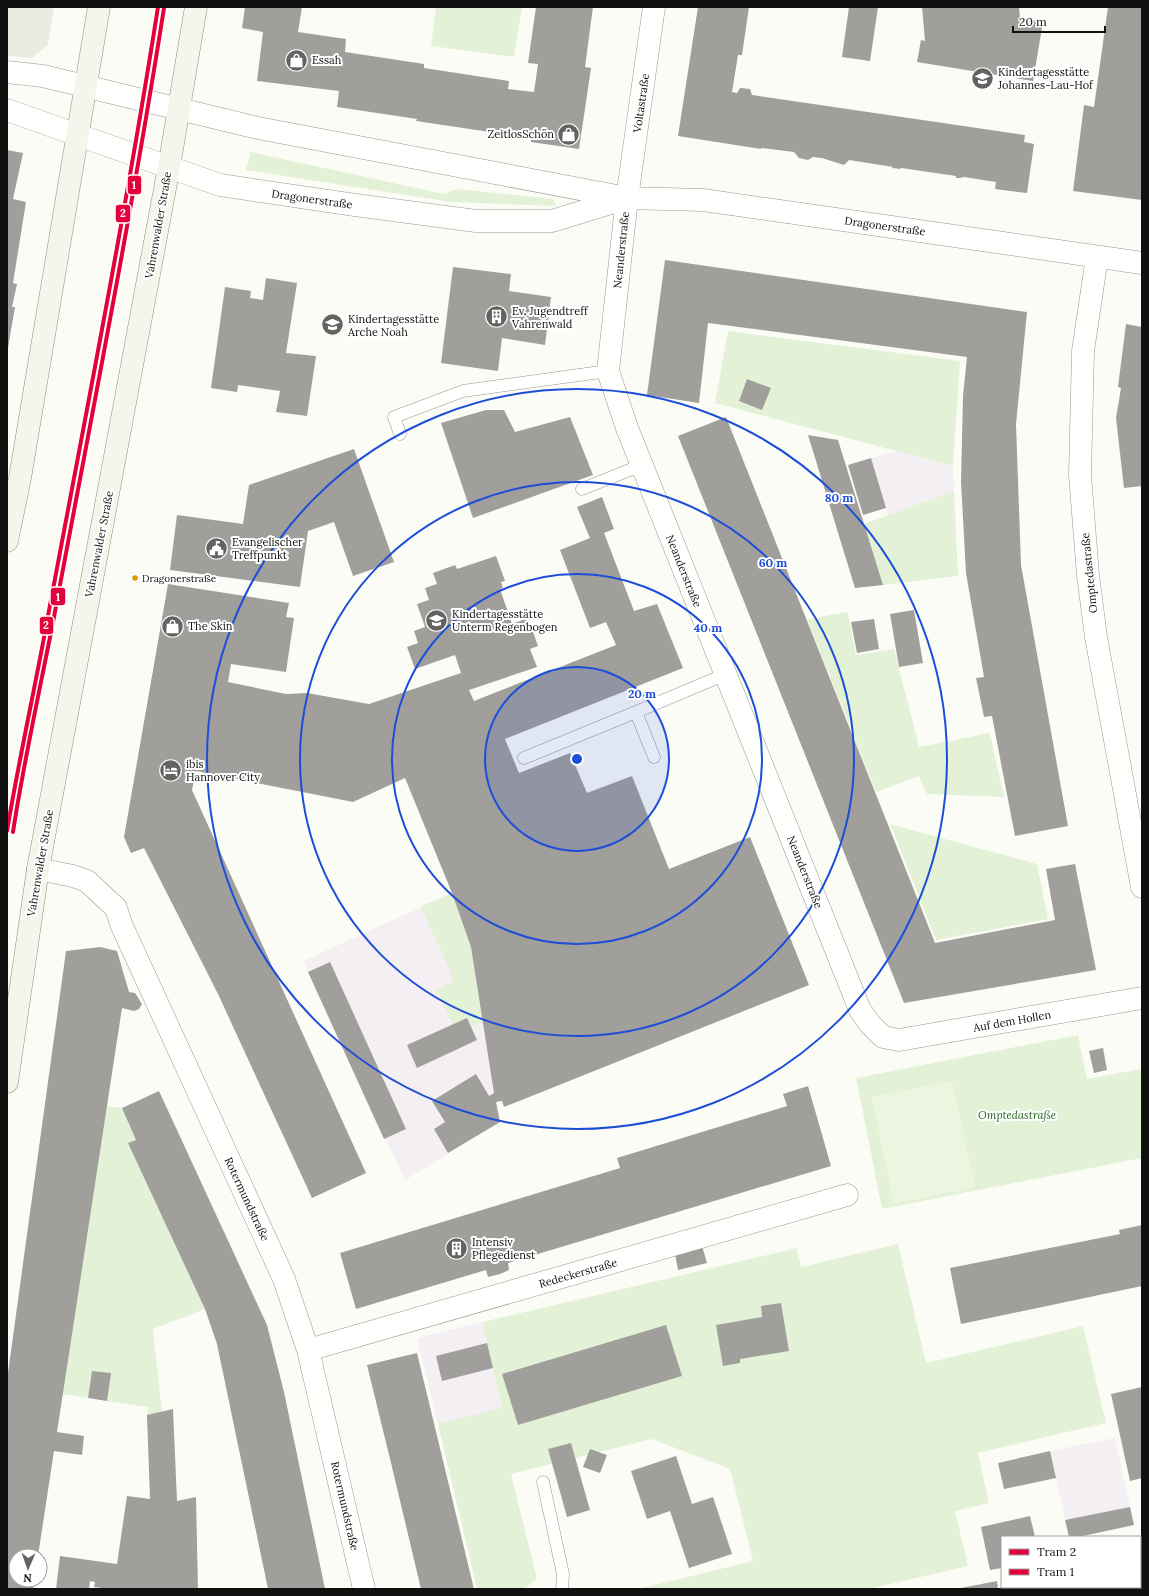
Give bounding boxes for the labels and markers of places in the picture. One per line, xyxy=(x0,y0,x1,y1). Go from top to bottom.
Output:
shop icon: Essah xyxy=(284,47,310,73)
place label: Essah xyxy=(312,53,342,67)
school or university icon: Kindertagesstätte Johannes-Lau-Hof xyxy=(969,65,995,91)
place label: Kindertagesstätte Johannes-Lau-Hof xyxy=(997,65,1094,92)
shop icon: ZeitlosSchön xyxy=(556,121,582,147)
place label: ZeitlosSchön xyxy=(487,127,554,141)
building icon: Ev. Jugendtreff Vahrenwald xyxy=(484,304,510,330)
place label: Ev. Jugendtreff Vahrenwald xyxy=(511,304,589,331)
school or university icon: Kindertagesstätte Arche Noah xyxy=(320,312,346,338)
place label: Kindertagesstätte Arche Noah xyxy=(347,312,439,339)
public building icon: Evangelischer Treffpunkt xyxy=(204,535,230,561)
place label: Evangelischer Treffpunkt xyxy=(232,535,303,562)
place label: Dragonerstraße xyxy=(142,572,217,585)
marker: Dragonerstraße xyxy=(130,573,140,583)
school or university icon: Kindertagesstätte Unterm Regenbogen xyxy=(424,607,450,633)
place label: Kindertagesstätte Unterm Regenbogen xyxy=(452,607,558,634)
shop icon: The Skin xyxy=(160,613,186,639)
place label: The Skin xyxy=(188,619,233,633)
centre of rings xyxy=(570,752,584,766)
hotel icon: ibis Hannover City xyxy=(157,757,183,783)
place label: ibis Hannover City xyxy=(186,757,260,784)
building icon: Intensiv Pflegedienst xyxy=(444,1235,470,1261)
place label: Intensiv Pflegedienst xyxy=(472,1235,536,1262)

